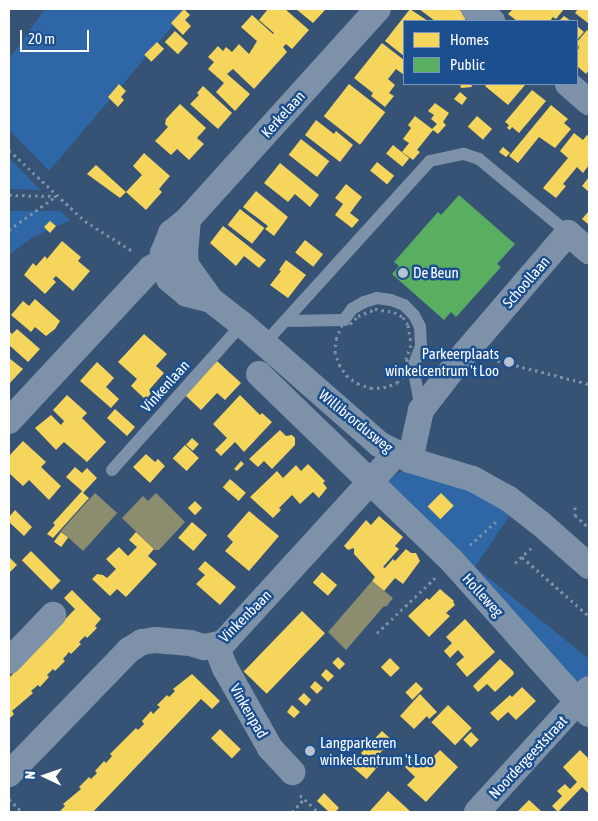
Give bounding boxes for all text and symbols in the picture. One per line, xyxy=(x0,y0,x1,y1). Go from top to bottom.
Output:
scale bar xyxy=(22,20,91,52)
legend xyxy=(403,20,578,85)
text: 20 m xyxy=(28,30,55,47)
text: Homes xyxy=(450,31,489,48)
text: Public xyxy=(450,56,485,73)
street label: Kerkelaan xyxy=(257,87,309,141)
street label: Schoollaan xyxy=(499,253,553,311)
place label: De Beun xyxy=(413,264,459,282)
marker: De Beun xyxy=(397,267,409,279)
place label: Parkeerplaats winkelcentrum 't Loo xyxy=(385,344,499,379)
street label: Vinkenlaan xyxy=(137,356,193,416)
marker: Parkeerplaats winkelcentrum 't Loo xyxy=(503,356,515,368)
street label: Willibrordusweg xyxy=(315,386,397,456)
street label: Holleweg xyxy=(459,570,507,620)
street label: Vinkenbaan xyxy=(215,586,275,646)
street label: Vinkenpad xyxy=(226,681,272,741)
street label: Noordergeeststraat xyxy=(485,712,571,802)
place label: Langparkeren winkelcentrum 't Loo xyxy=(320,733,434,768)
marker: Langparkeren winkelcentrum 't Loo xyxy=(304,745,316,757)
north arrow xyxy=(20,751,70,801)
text: N xyxy=(22,771,38,780)

